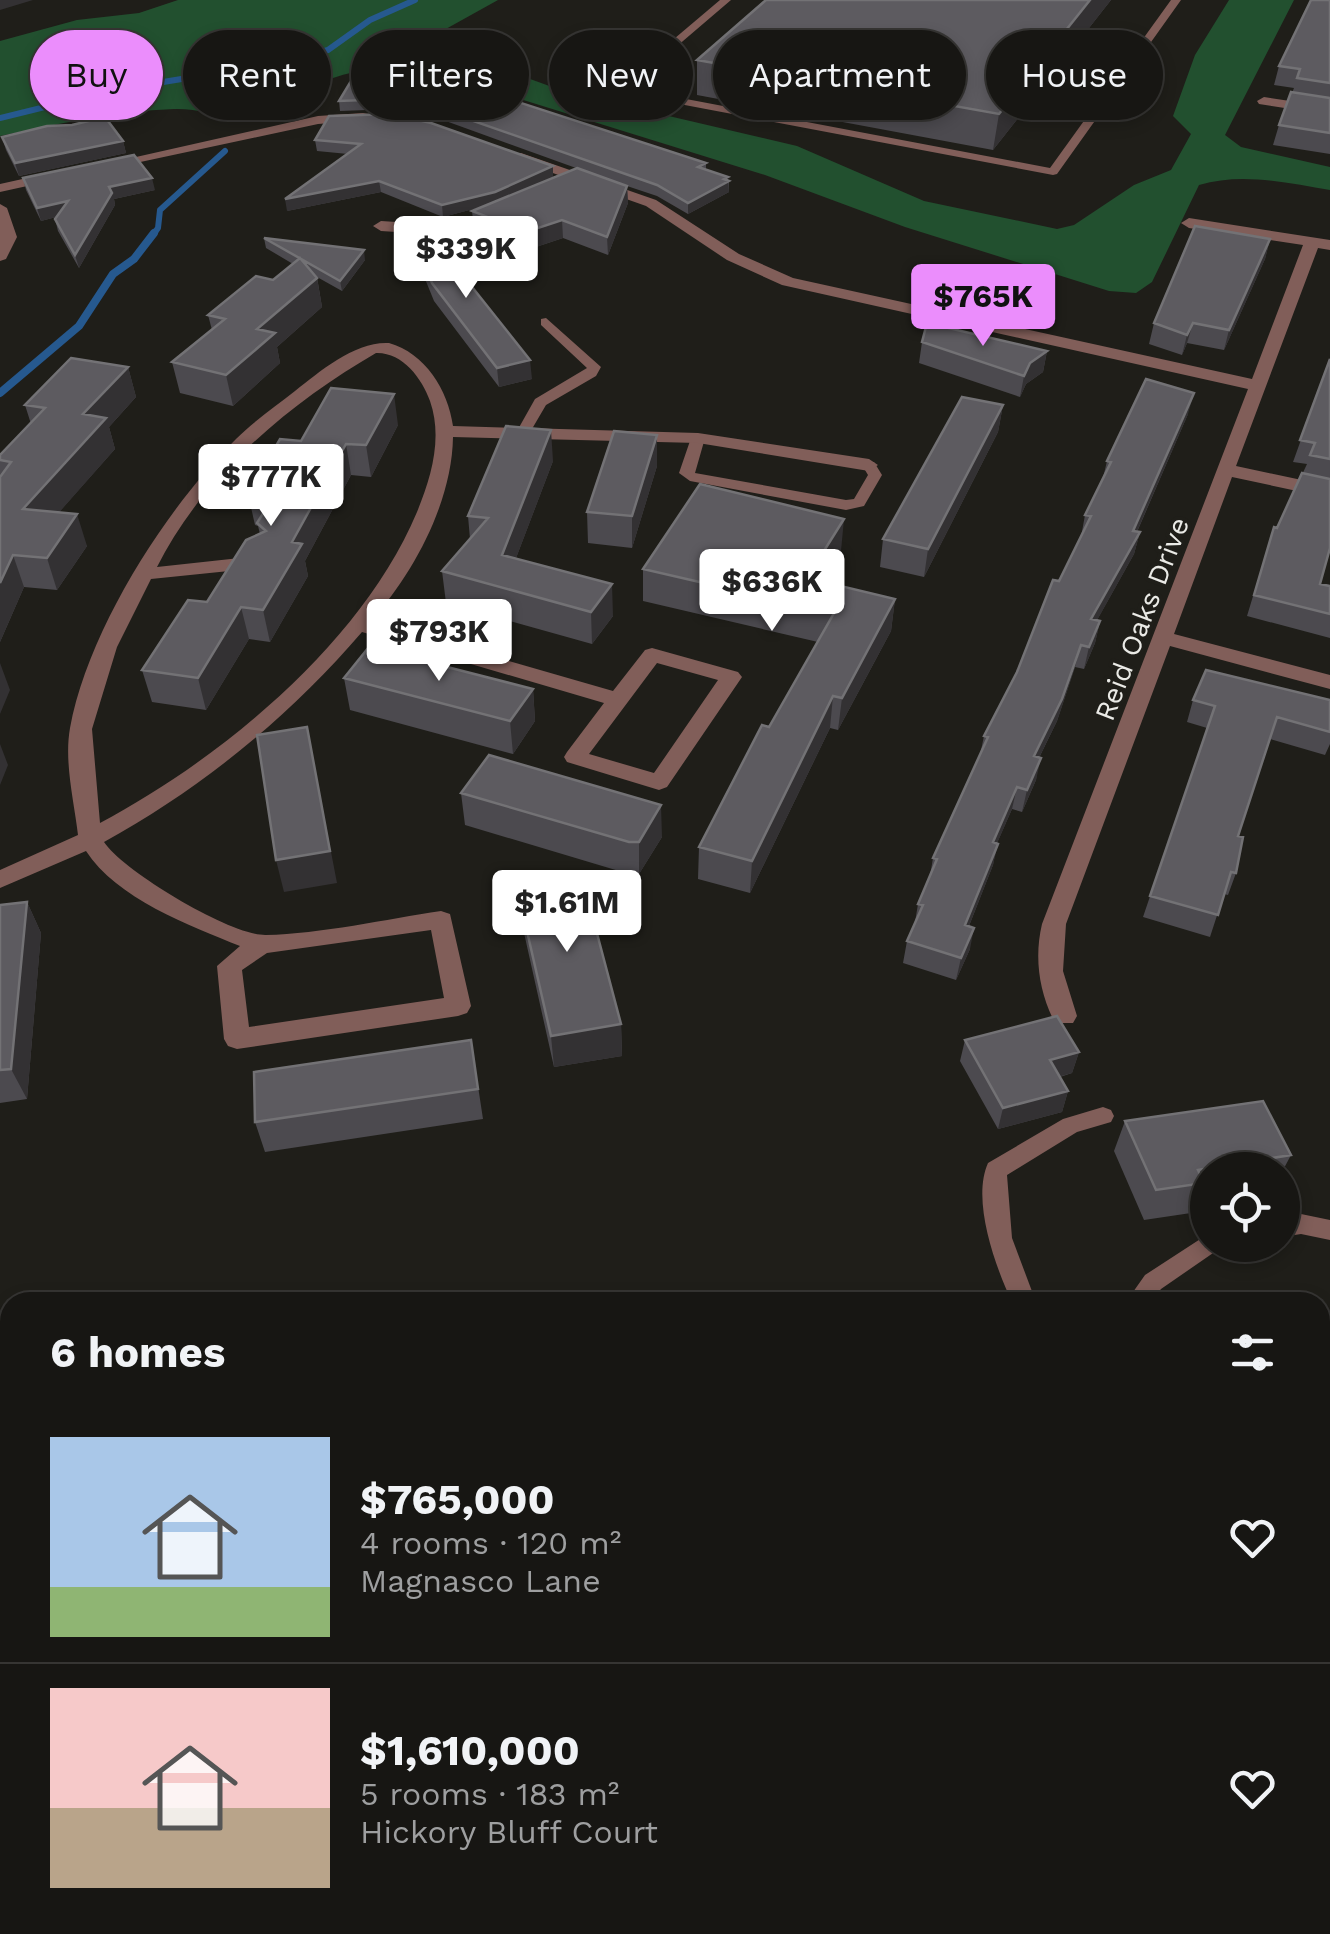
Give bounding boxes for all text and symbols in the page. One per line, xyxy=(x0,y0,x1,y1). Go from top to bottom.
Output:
chip: Buy xyxy=(30,30,163,120)
chip: Rent xyxy=(183,30,331,120)
chip: Filters xyxy=(351,30,529,120)
chip: New xyxy=(549,30,693,120)
chip: Apartment xyxy=(713,30,966,120)
chip: House xyxy=(986,30,1163,120)
pin: $339K xyxy=(396,216,536,301)
text: $339K xyxy=(416,229,516,267)
pin: $765K xyxy=(913,264,1053,349)
text: $765K xyxy=(933,277,1033,315)
pin: $777K xyxy=(201,444,341,529)
text: $777K xyxy=(220,457,322,495)
street label: Reid Oaks Drive xyxy=(1088,513,1196,725)
pin: $636K xyxy=(702,549,842,634)
text: $636K xyxy=(721,562,823,600)
pin: $793K xyxy=(369,599,509,684)
text: $793K xyxy=(389,612,489,650)
pin: $1.61M xyxy=(486,870,648,955)
text: $1.61M xyxy=(514,883,620,921)
map controls xyxy=(1190,1152,1300,1262)
button: locate xyxy=(1190,1152,1300,1262)
icon: filters xyxy=(1225,1325,1280,1380)
text: 6 homes xyxy=(50,1328,225,1377)
text: $765,000 xyxy=(360,1475,555,1524)
icon: home xyxy=(130,1477,250,1597)
icon: heart xyxy=(1225,1510,1280,1565)
text: 4 rooms · 120 m² xyxy=(360,1524,621,1562)
text: Magnasco Lane xyxy=(360,1562,601,1600)
text: $1,610,000 xyxy=(360,1726,580,1775)
icon: home xyxy=(130,1728,250,1848)
icon: heart xyxy=(1225,1761,1280,1816)
text: 5 rooms · 183 m² xyxy=(360,1775,620,1813)
text: Hickory Bluff Court xyxy=(360,1813,658,1851)

